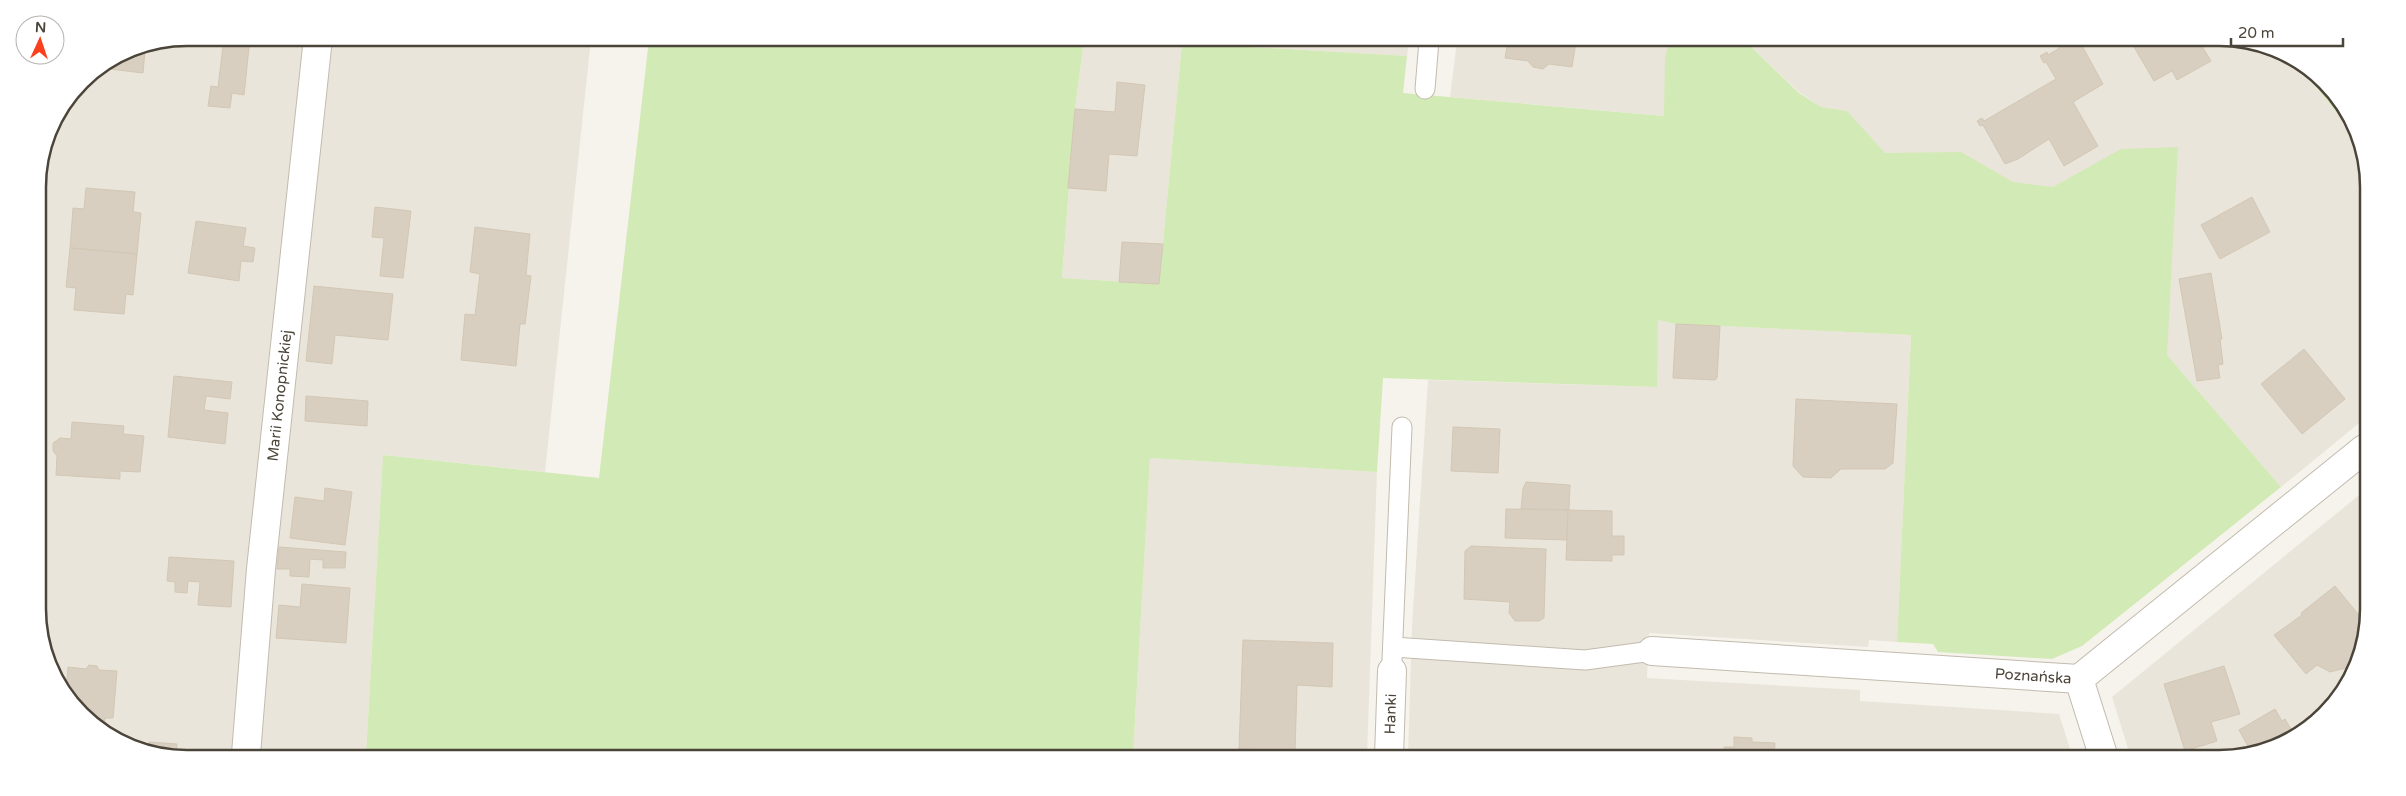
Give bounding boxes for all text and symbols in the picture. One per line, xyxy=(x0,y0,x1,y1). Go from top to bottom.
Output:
north arrow xyxy=(15,15,65,65)
scale bar xyxy=(2231,15,2344,47)
text: N xyxy=(35,19,47,36)
text: 20 m xyxy=(2238,24,2275,42)
street label: Marii Konopnickiej xyxy=(264,329,296,462)
street label: Poznańska xyxy=(1994,664,2072,687)
street label: Hanki xyxy=(1381,693,1400,735)

